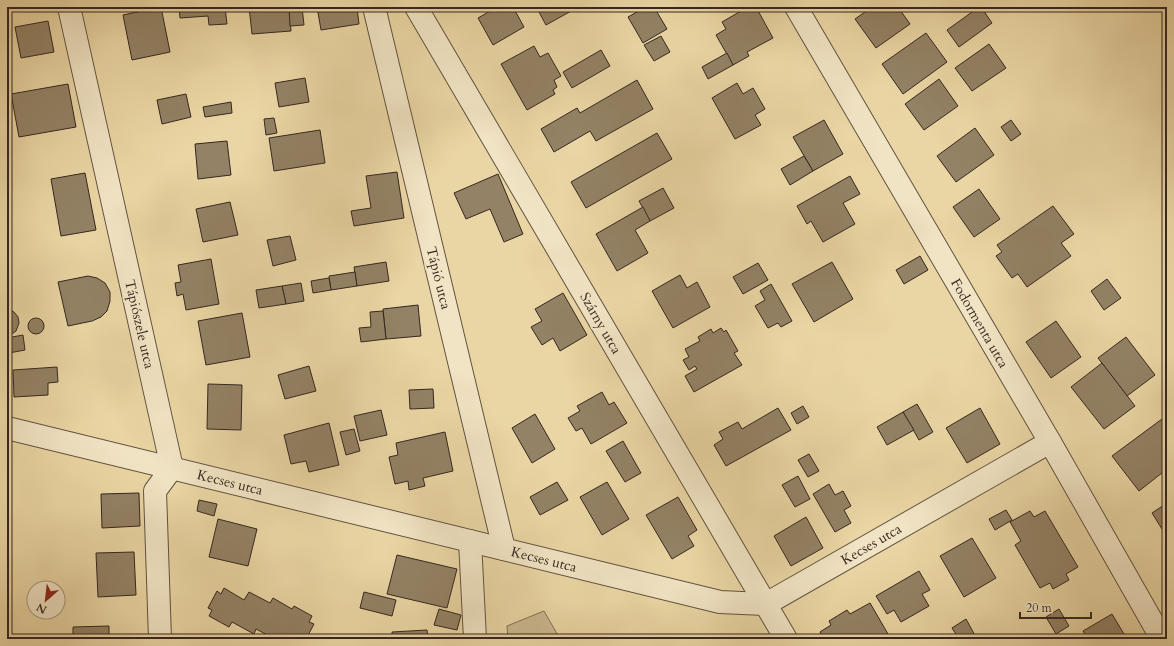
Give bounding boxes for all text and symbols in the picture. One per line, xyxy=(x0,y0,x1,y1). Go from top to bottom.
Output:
street label: Tápió utca xyxy=(422,245,455,311)
street label: Fodormenta utca xyxy=(946,275,1013,372)
street label: Tápiószele utca xyxy=(120,278,159,370)
street label: Szárny utca xyxy=(575,289,626,357)
street label: Kecses utca xyxy=(195,465,265,500)
street label: Kecses utca xyxy=(837,519,905,569)
street label: Kecses utca xyxy=(509,542,579,577)
north arrow xyxy=(26,580,66,620)
scale bar xyxy=(1020,594,1091,620)
text: N xyxy=(33,599,49,617)
text: 20 m xyxy=(1026,600,1053,616)

